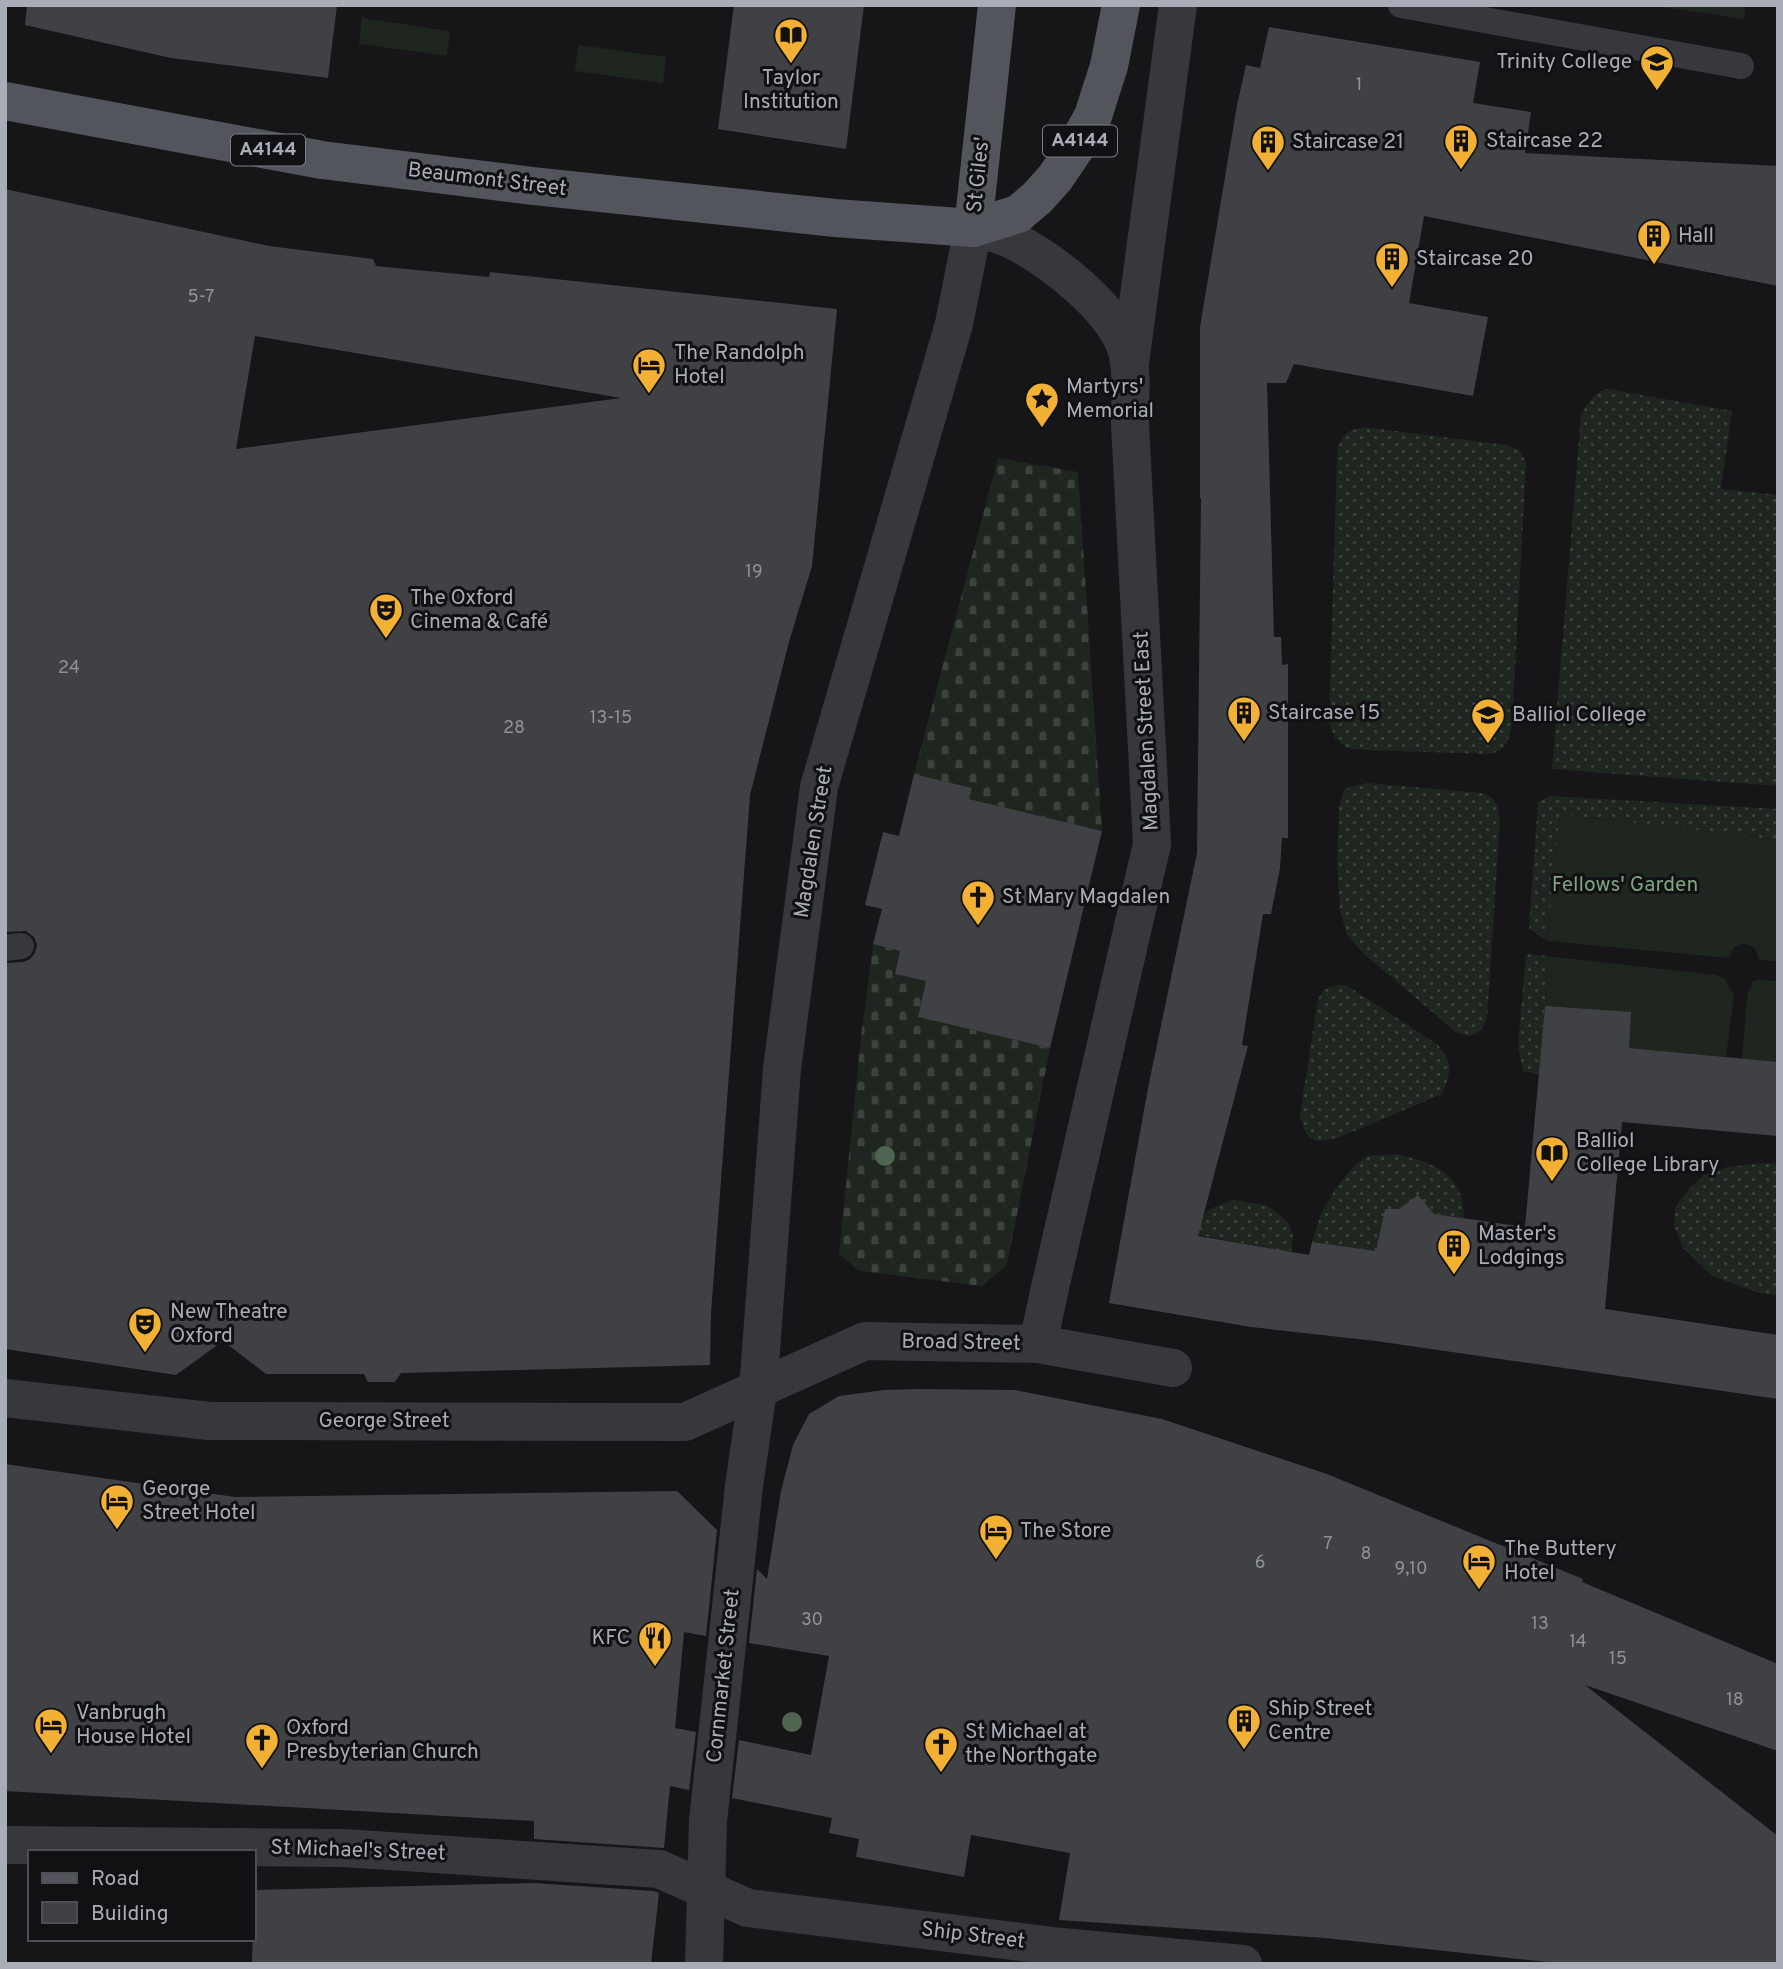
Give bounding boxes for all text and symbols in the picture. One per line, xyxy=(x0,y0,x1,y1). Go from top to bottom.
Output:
library icon: Taylor Institution xyxy=(772,16,810,65)
school or university icon: Trinity College xyxy=(1638,43,1676,92)
place label: Trinity College xyxy=(1496,49,1632,76)
place label: Taylor Institution xyxy=(743,65,839,116)
house number: 1 xyxy=(1356,74,1362,97)
building icon: Staircase 22 xyxy=(1442,122,1480,171)
building icon: Staircase 21 xyxy=(1249,123,1287,172)
road number: A4144 xyxy=(1043,125,1117,156)
place label: Staircase 22 xyxy=(1486,128,1603,155)
place label: Staircase 21 xyxy=(1292,129,1404,156)
road number: A4144 xyxy=(231,134,305,166)
street label: St Giles' xyxy=(962,136,996,214)
street label: Beaumont Street xyxy=(406,157,568,203)
building icon: Hall xyxy=(1635,217,1673,266)
place label: Hall xyxy=(1678,223,1714,250)
building icon: Staircase 20 xyxy=(1373,240,1411,289)
place label: Staircase 20 xyxy=(1416,246,1534,273)
house number: 5-7 xyxy=(188,286,214,309)
place label: The Randolph Hotel xyxy=(674,340,805,391)
hotel icon: The Randolph Hotel xyxy=(630,346,668,395)
place label: Martyrs' Memorial xyxy=(1066,374,1154,425)
place icon: Martyrs' Memorial xyxy=(1023,380,1061,429)
house number: 19 xyxy=(745,561,763,584)
place label: The Oxford Cinema & Café xyxy=(410,585,548,636)
theatre icon: The Oxford Cinema & Café xyxy=(367,591,405,640)
street label: Magdalen Street East xyxy=(1128,631,1166,831)
house number: 24 xyxy=(58,657,80,680)
building icon: Staircase 15 xyxy=(1225,694,1263,743)
school or university icon: Balliol College xyxy=(1469,696,1507,745)
place label: Staircase 15 xyxy=(1268,700,1380,727)
place label: Balliol College xyxy=(1512,702,1647,729)
house number: 13-15 xyxy=(590,707,632,730)
house number: 28 xyxy=(503,717,525,740)
street label: Magdalen Street xyxy=(789,764,839,920)
park label: Fellows' Garden xyxy=(1552,872,1698,899)
church icon: St Mary Magdalen xyxy=(959,878,997,927)
place label: St Mary Magdalen xyxy=(1002,884,1170,911)
place label: Balliol College Library xyxy=(1576,1128,1719,1179)
library icon: Balliol College Library xyxy=(1533,1134,1571,1183)
place label: Master's Lodgings xyxy=(1478,1221,1565,1272)
building icon: Master's Lodgings xyxy=(1435,1227,1473,1276)
place label: New Theatre Oxford xyxy=(170,1299,287,1350)
theatre icon: New Theatre Oxford xyxy=(126,1305,164,1354)
street label: Broad Street xyxy=(901,1328,1021,1358)
street label: George Street xyxy=(318,1408,450,1435)
place label: George Street Hotel xyxy=(142,1476,256,1527)
hotel icon: George Street Hotel xyxy=(98,1482,136,1531)
hotel icon: The Store xyxy=(977,1512,1015,1561)
place label: The Store xyxy=(1020,1518,1111,1545)
house number: 7 xyxy=(1323,1533,1333,1556)
place label: The Buttery Hotel xyxy=(1504,1536,1617,1587)
hotel icon: The Buttery Hotel xyxy=(1460,1542,1498,1591)
house number: 8 xyxy=(1361,1543,1372,1566)
house number: 6 xyxy=(1255,1552,1265,1575)
house number: 9,10 xyxy=(1394,1558,1428,1581)
street label: Cornmarket Street xyxy=(701,1588,747,1764)
house number: 30 xyxy=(801,1609,823,1632)
house number: 13 xyxy=(1531,1613,1549,1636)
restaurant icon: KFC xyxy=(636,1619,674,1668)
place label: KFC xyxy=(591,1625,630,1652)
house number: 14 xyxy=(1569,1631,1587,1654)
house number: 15 xyxy=(1609,1648,1627,1671)
house number: 18 xyxy=(1726,1689,1744,1712)
place label: Ship Street Centre xyxy=(1268,1696,1372,1747)
place label: Vanbrugh House Hotel xyxy=(76,1700,191,1751)
building icon: Ship Street Centre xyxy=(1225,1702,1263,1751)
hotel icon: Vanbrugh House Hotel xyxy=(32,1706,70,1755)
place label: Oxford Presbyterian Church xyxy=(286,1715,479,1766)
place label: St Michael at the Northgate xyxy=(965,1719,1097,1770)
church icon: Oxford Presbyterian Church xyxy=(243,1721,281,1770)
church icon: St Michael at the Northgate xyxy=(922,1725,960,1774)
street label: St Michael's Street xyxy=(270,1834,446,1868)
legend xyxy=(28,1850,256,1941)
text: Road xyxy=(91,1866,140,1893)
text: Building xyxy=(91,1901,169,1928)
street label: Ship Street xyxy=(920,1916,1026,1956)

